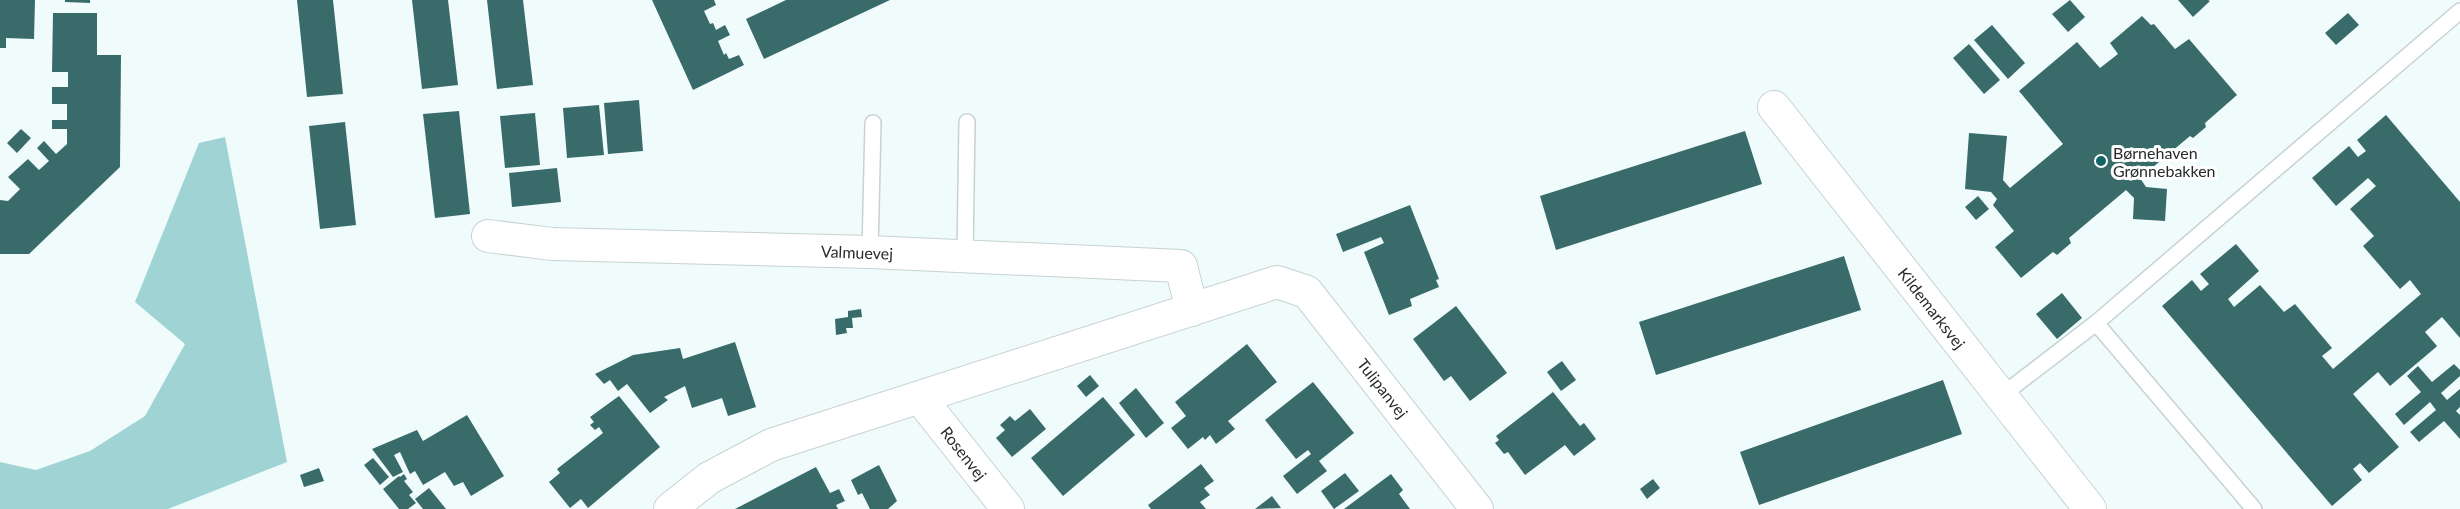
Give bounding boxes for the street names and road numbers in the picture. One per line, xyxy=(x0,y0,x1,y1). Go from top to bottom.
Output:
street label: Valmuevej xyxy=(821,241,893,263)
street label: Kildemarksvej xyxy=(1894,264,1970,352)
street label: Tulipanvej xyxy=(1354,354,1412,422)
street label: Rosenvej xyxy=(937,422,991,484)

